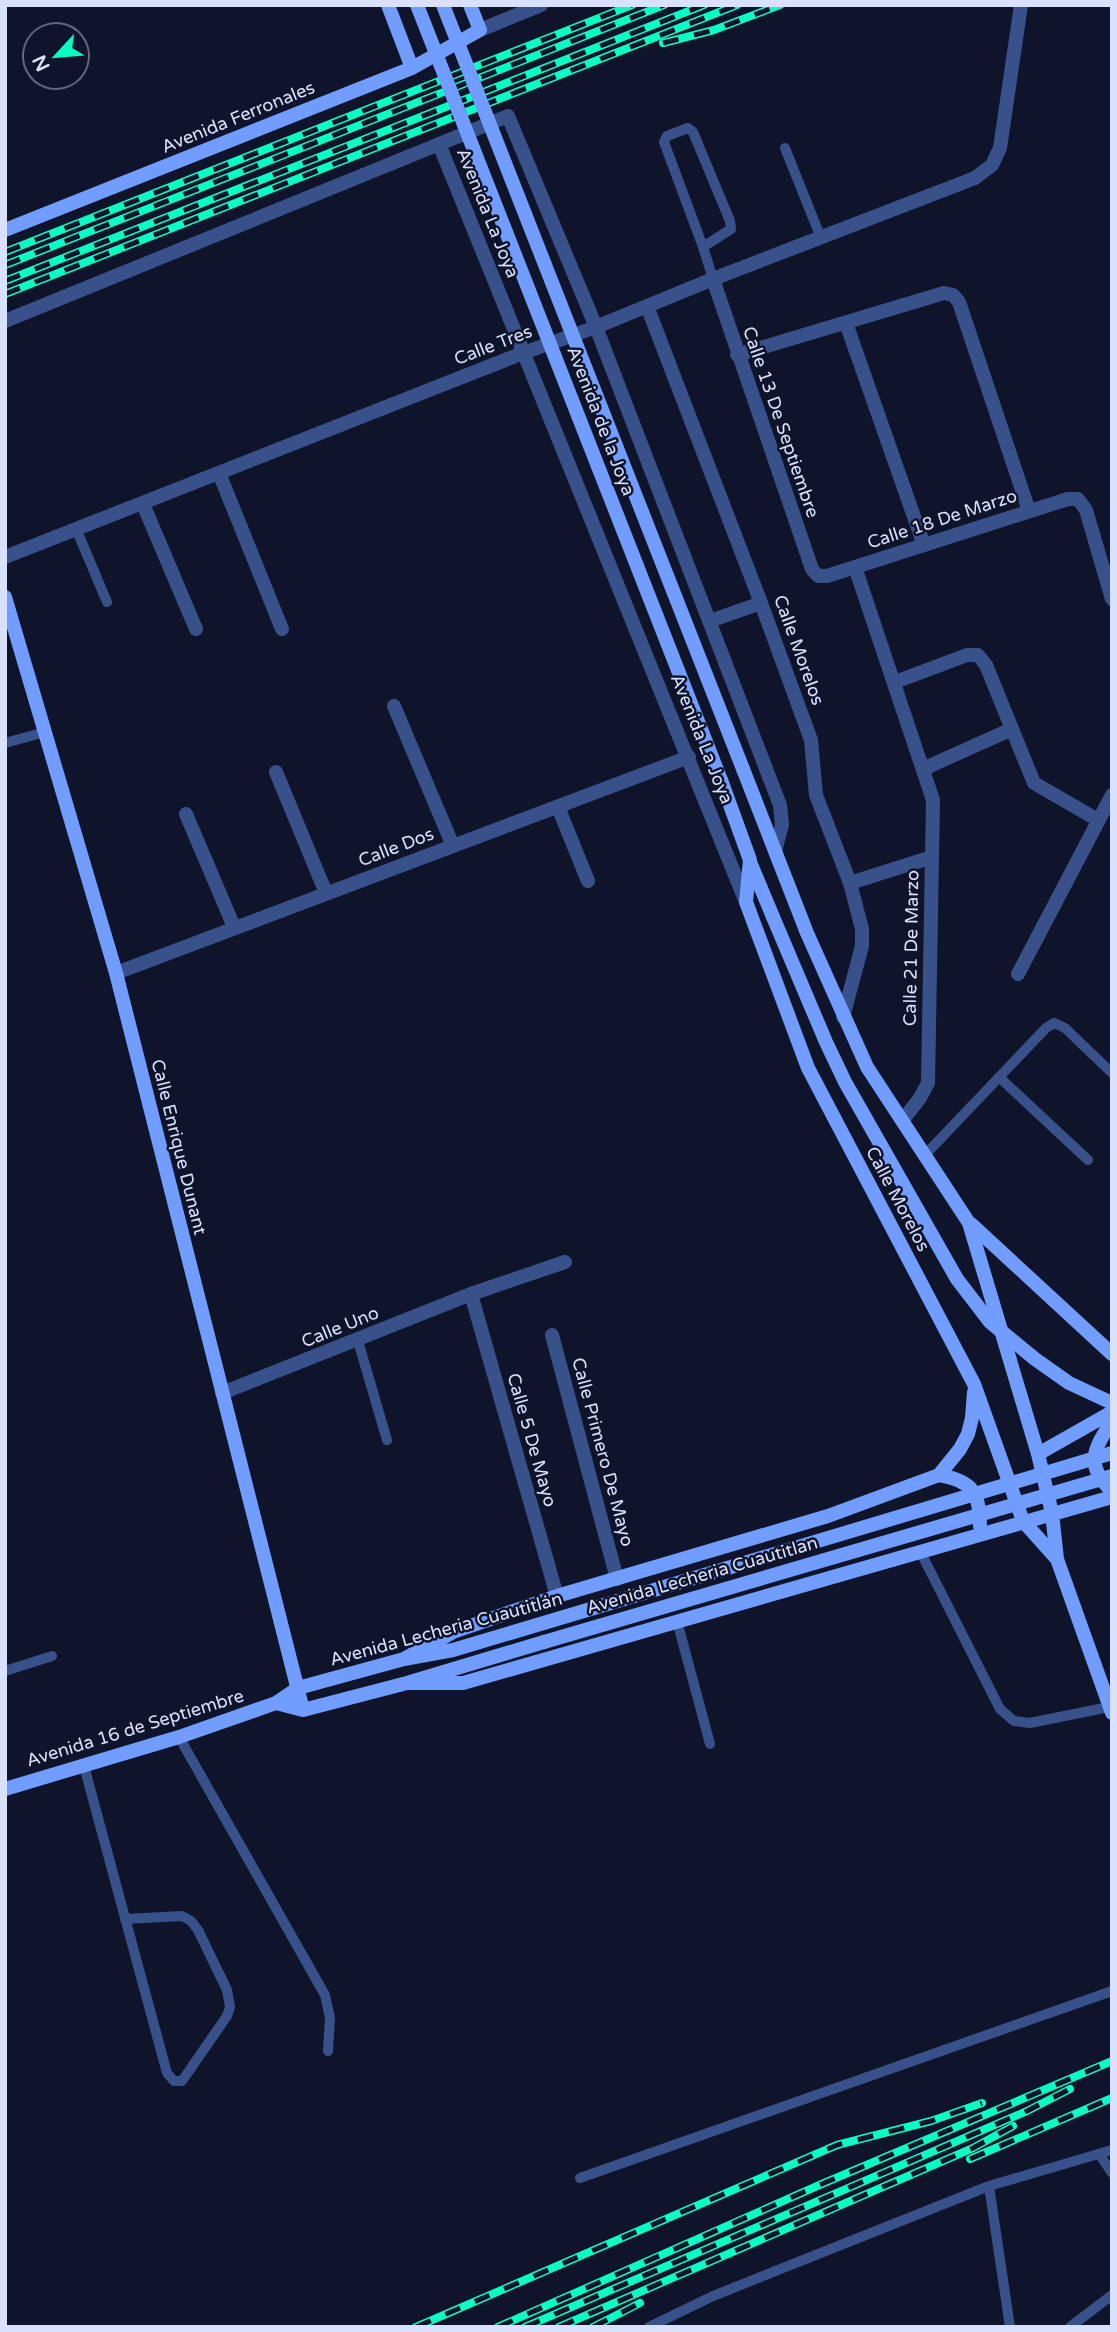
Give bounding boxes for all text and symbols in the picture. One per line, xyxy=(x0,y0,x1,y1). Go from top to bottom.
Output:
north arrow xyxy=(21,21,91,91)
text: N xyxy=(28,51,55,75)
street label: Avenida Ferronales xyxy=(158,76,318,158)
street label: Avenida La Joya xyxy=(452,145,524,281)
street label: Calle Tres xyxy=(451,320,535,370)
street label: Calle 13 De Septiembre xyxy=(738,324,824,520)
street label: Avenida de la Joya xyxy=(562,343,640,499)
street label: Calle 18 De Marzo xyxy=(864,484,1020,554)
street label: Calle Morelos xyxy=(769,592,829,708)
street label: Avenida La Joya xyxy=(666,671,738,807)
street label: Calle Dos xyxy=(355,823,437,871)
street label: Calle 21 De Marzo xyxy=(899,870,923,1026)
street label: Calle Enrique Dunant xyxy=(147,1057,212,1237)
street label: Calle Morelos xyxy=(861,1143,935,1255)
street label: Calle Uno xyxy=(298,1301,382,1352)
street label: Calle Primero De Mayo xyxy=(567,1355,639,1549)
street label: Calle 5 De Mayo xyxy=(502,1370,562,1510)
street label: Avenida Lecheria Cuautitlan xyxy=(584,1531,820,1619)
street label: Avenida Lecheria Cuautitlán xyxy=(327,1587,565,1671)
street label: Avenida 16 de Septiembre xyxy=(24,1684,246,1772)

